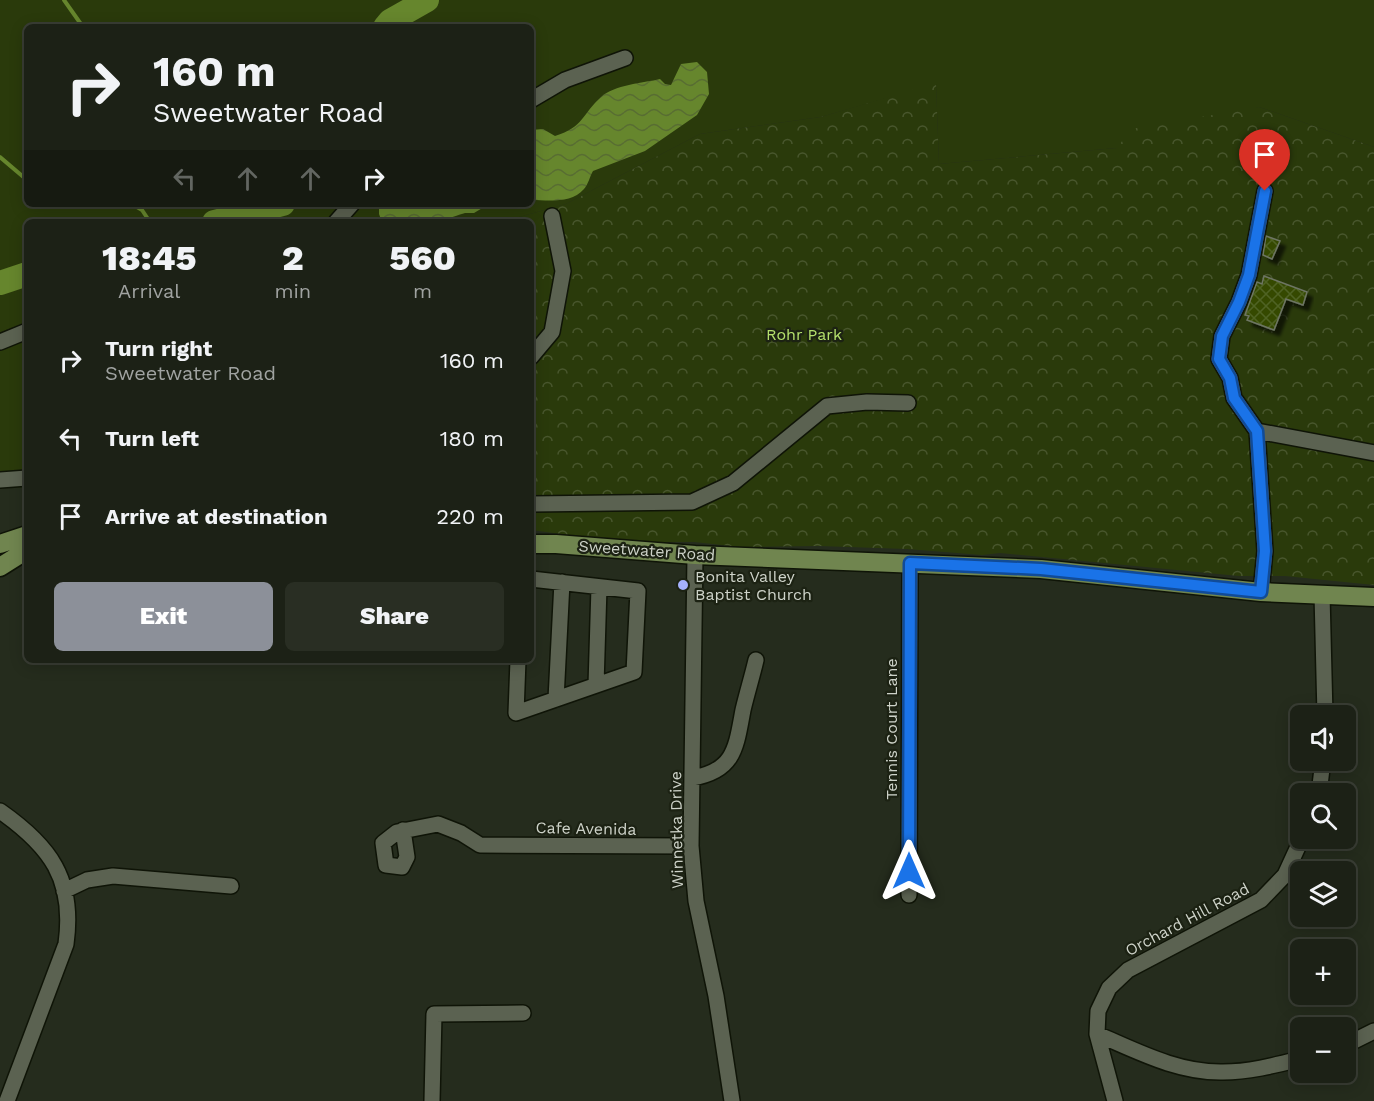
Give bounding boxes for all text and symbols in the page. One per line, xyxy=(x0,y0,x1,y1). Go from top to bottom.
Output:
text: 160 m xyxy=(153,47,276,96)
icon: right xyxy=(54,48,132,126)
text: Sweetwater Road xyxy=(153,97,384,129)
pin xyxy=(1239,129,1290,191)
icon: arrive xyxy=(1248,138,1281,171)
icon: left xyxy=(168,162,201,195)
icon: ahead xyxy=(231,162,264,195)
icon: ahead xyxy=(294,162,327,195)
icon: right xyxy=(357,162,390,195)
text: 18:45 xyxy=(102,237,196,279)
text: 2 xyxy=(282,237,304,279)
text: 560 xyxy=(389,237,456,279)
text: Arrival xyxy=(118,279,180,303)
text: min xyxy=(274,279,311,303)
text: m xyxy=(413,279,432,303)
park label: Rohr Park xyxy=(766,325,842,344)
text: Turn right xyxy=(105,336,212,361)
icon: right xyxy=(54,344,87,377)
text: 160 m xyxy=(440,348,504,373)
text: Sweetwater Road xyxy=(105,361,276,385)
icon: left xyxy=(54,422,87,455)
text: Turn left xyxy=(105,426,199,451)
text: 180 m xyxy=(440,426,504,451)
icon: arrive xyxy=(54,500,87,533)
text: Arrive at destination xyxy=(105,504,328,529)
text: 220 m xyxy=(436,504,504,529)
street label: Sweetwater Road xyxy=(578,536,716,565)
place label: Bonita Valley Baptist Church xyxy=(695,567,812,604)
marker: Bonita Valley Baptist Church xyxy=(676,578,690,592)
button: Exit xyxy=(54,582,273,651)
button: Share xyxy=(285,582,504,651)
street label: Tennis Court Lane xyxy=(882,658,901,800)
map controls xyxy=(1290,705,1356,1083)
button: sound xyxy=(1290,705,1356,771)
street label: Winnetka Drive xyxy=(666,771,687,889)
button: search xyxy=(1290,783,1356,849)
street label: Cafe Avenida xyxy=(535,818,637,839)
position arrow xyxy=(877,839,941,903)
button: layers xyxy=(1290,861,1356,927)
street label: Orchard Hill Road xyxy=(1122,879,1252,960)
button: + xyxy=(1290,939,1356,1005)
button: − xyxy=(1290,1017,1356,1083)

